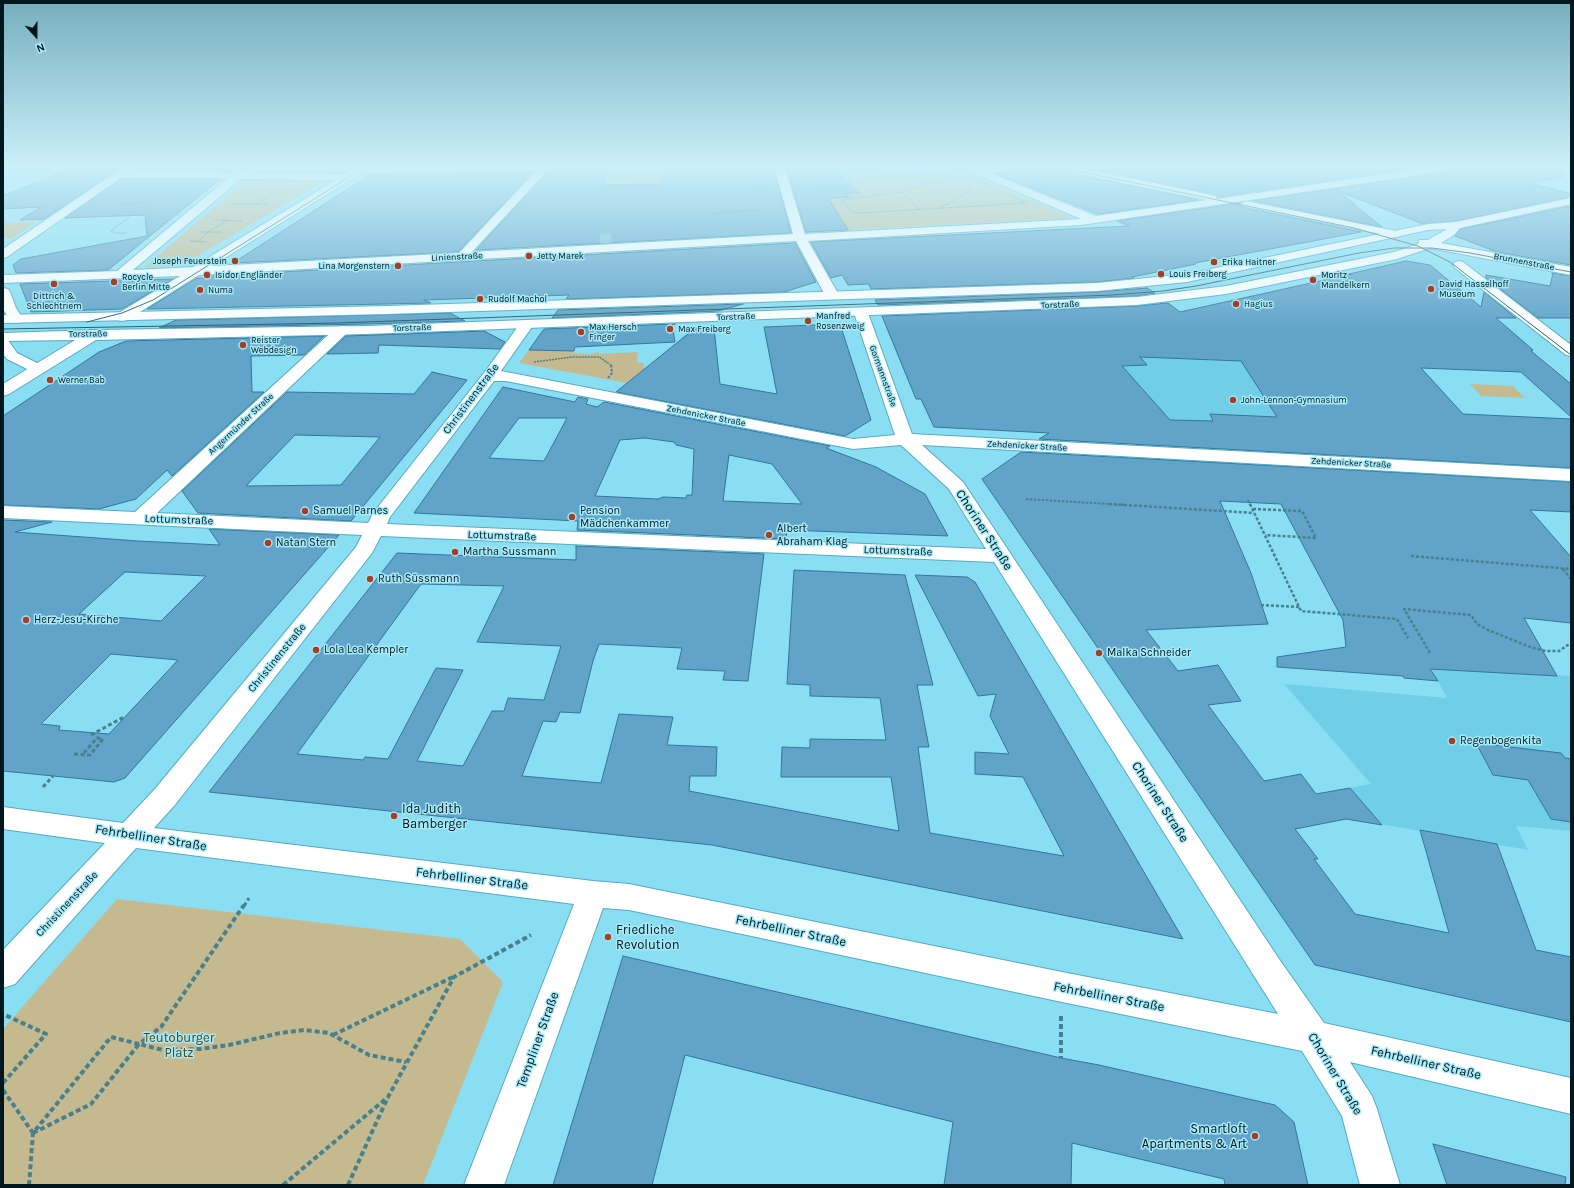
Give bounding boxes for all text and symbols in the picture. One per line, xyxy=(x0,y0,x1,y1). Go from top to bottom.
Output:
north arrow xyxy=(16,16,56,56)
text: N xyxy=(34,40,46,55)
street label: Linienstraße xyxy=(431,250,483,264)
marker: Jetty Marek xyxy=(524,251,534,261)
place label: Jetty Marek xyxy=(537,251,584,261)
street label: Brunnenstraße xyxy=(1493,251,1555,273)
place label: Joseph Feuerstein xyxy=(153,256,227,266)
marker: Joseph Feuerstein xyxy=(230,256,240,266)
marker: Erika Haitner xyxy=(1209,257,1219,267)
place label: Erika Haitner xyxy=(1222,257,1276,267)
place label: Lina Morgenstern xyxy=(318,261,390,271)
marker: Lina Morgenstern xyxy=(393,261,403,271)
marker: Louis Freiberg xyxy=(1156,269,1166,279)
place label: Louis Freiberg xyxy=(1169,269,1227,279)
marker: Isidor Engländer xyxy=(202,270,212,280)
place label: Isidor Engländer xyxy=(215,270,282,280)
place label: Moritz Mandelkern xyxy=(1321,270,1370,291)
place label: Rocycle Berlin Mitte xyxy=(122,272,170,293)
marker: Moritz Mandelkern xyxy=(1308,275,1318,285)
marker: Rocycle Berlin Mitte xyxy=(109,277,119,287)
marker: Dittrich & Schlechtriem xyxy=(49,279,59,289)
place label: David Hasselhoff Museum xyxy=(1439,279,1509,300)
marker: David Hasselhoff Museum xyxy=(1426,284,1436,294)
marker: Numa xyxy=(195,285,205,295)
place label: Numa xyxy=(208,285,233,295)
place label: Dittrich & Schlechtriem xyxy=(26,291,82,312)
marker: Rudolf Machol xyxy=(475,294,485,304)
place label: Rudolf Machol xyxy=(488,294,547,304)
street label: Torstraße xyxy=(1041,299,1079,311)
marker: Hagius xyxy=(1231,299,1241,309)
place label: Hagius xyxy=(1244,299,1273,309)
street label: Torstraße xyxy=(717,311,755,323)
place label: Manfred Rosenzweig xyxy=(816,311,864,332)
marker: Manfred Rosenzweig xyxy=(803,316,813,326)
street label: Torstraße xyxy=(393,322,431,334)
place label: Max Hersch Finger xyxy=(589,322,637,343)
marker: Max Freiberg xyxy=(665,324,675,334)
place label: Max Freiberg xyxy=(678,324,731,334)
marker: Max Hersch Finger xyxy=(576,327,586,337)
street label: Torstraße xyxy=(69,328,107,340)
place label: Reister Webdesign xyxy=(251,335,297,356)
marker: Reister Webdesign xyxy=(238,340,248,350)
street label: Gormannstraße xyxy=(867,344,899,408)
street label: Christinenstraße xyxy=(440,361,502,437)
marker: Werner Bab xyxy=(45,375,55,385)
place label: Werner Bab xyxy=(58,375,105,385)
street label: Angermünder Straße xyxy=(206,391,276,457)
marker: John-Lennon-Gymnasium xyxy=(1228,395,1238,405)
place label: John-Lennon-Gymnasium xyxy=(1241,395,1347,405)
street label: Zehdenicker Straße xyxy=(666,403,746,429)
street label: Zehdenicker Straße xyxy=(987,439,1067,453)
street label: Zehdenicker Straße xyxy=(1311,456,1391,470)
street label: Choriner Straße xyxy=(952,487,1016,573)
place label: Samuel Parnes xyxy=(313,504,388,518)
place label: Pension Mädchenkammer xyxy=(580,504,669,530)
marker: Samuel Parnes xyxy=(300,506,310,516)
street label: Lottumstraße xyxy=(144,512,214,528)
marker: Pension Mädchenkammer xyxy=(567,512,577,522)
place label: Albert Abraham Klag xyxy=(777,522,847,548)
street label: Lottumstraße xyxy=(467,528,537,544)
marker: Albert Abraham Klag xyxy=(764,530,774,540)
place label: Natan Stern xyxy=(276,536,336,550)
marker: Natan Stern xyxy=(263,538,273,548)
street label: Lottumstraße xyxy=(863,543,933,559)
place label: Martha Sussmann xyxy=(463,545,556,559)
marker: Martha Sussmann xyxy=(450,547,460,557)
place label: Ruth Süssmann xyxy=(378,572,459,586)
marker: Ruth Süssmann xyxy=(365,574,375,584)
place label: Herz-Jesu-Kirche xyxy=(34,613,118,627)
marker: Herz-Jesu-Kirche xyxy=(21,615,31,625)
street label: Christinenstraße xyxy=(245,621,309,695)
place label: Lola Lea Kempler xyxy=(324,643,408,657)
marker: Lola Lea Kempler xyxy=(311,645,321,655)
place label: Malka Schneider xyxy=(1107,646,1191,660)
marker: Malka Schneider xyxy=(1094,648,1104,658)
place label: Regenbogenkita xyxy=(1460,734,1542,748)
marker: Regenbogenkita xyxy=(1447,736,1457,746)
street label: Choriner Straße xyxy=(1128,759,1192,845)
place label: Ida Judith Bamberger xyxy=(402,801,467,832)
marker: Ida Judith Bamberger xyxy=(389,811,399,821)
street label: Fehrbelliner Straße xyxy=(94,821,208,855)
street label: Fehrbelliner Straße xyxy=(415,864,529,894)
street label: Christinenstraße xyxy=(33,868,101,940)
street label: Fehrbelliner Straße xyxy=(734,912,848,950)
place label: Friedliche Revolution xyxy=(616,922,679,953)
marker: Friedliche Revolution xyxy=(603,932,613,942)
street label: Fehrbelliner Straße xyxy=(1052,979,1166,1015)
street label: Templiner Straße xyxy=(513,990,563,1090)
park label: Teutoburger Platz xyxy=(144,1030,214,1061)
street label: Choriner Straße xyxy=(1304,1030,1366,1118)
street label: Fehrbelliner Straße xyxy=(1369,1043,1483,1083)
place label: Smartloft Apartments & Art xyxy=(1142,1121,1247,1152)
marker: Smartloft Apartments & Art xyxy=(1250,1131,1260,1141)

